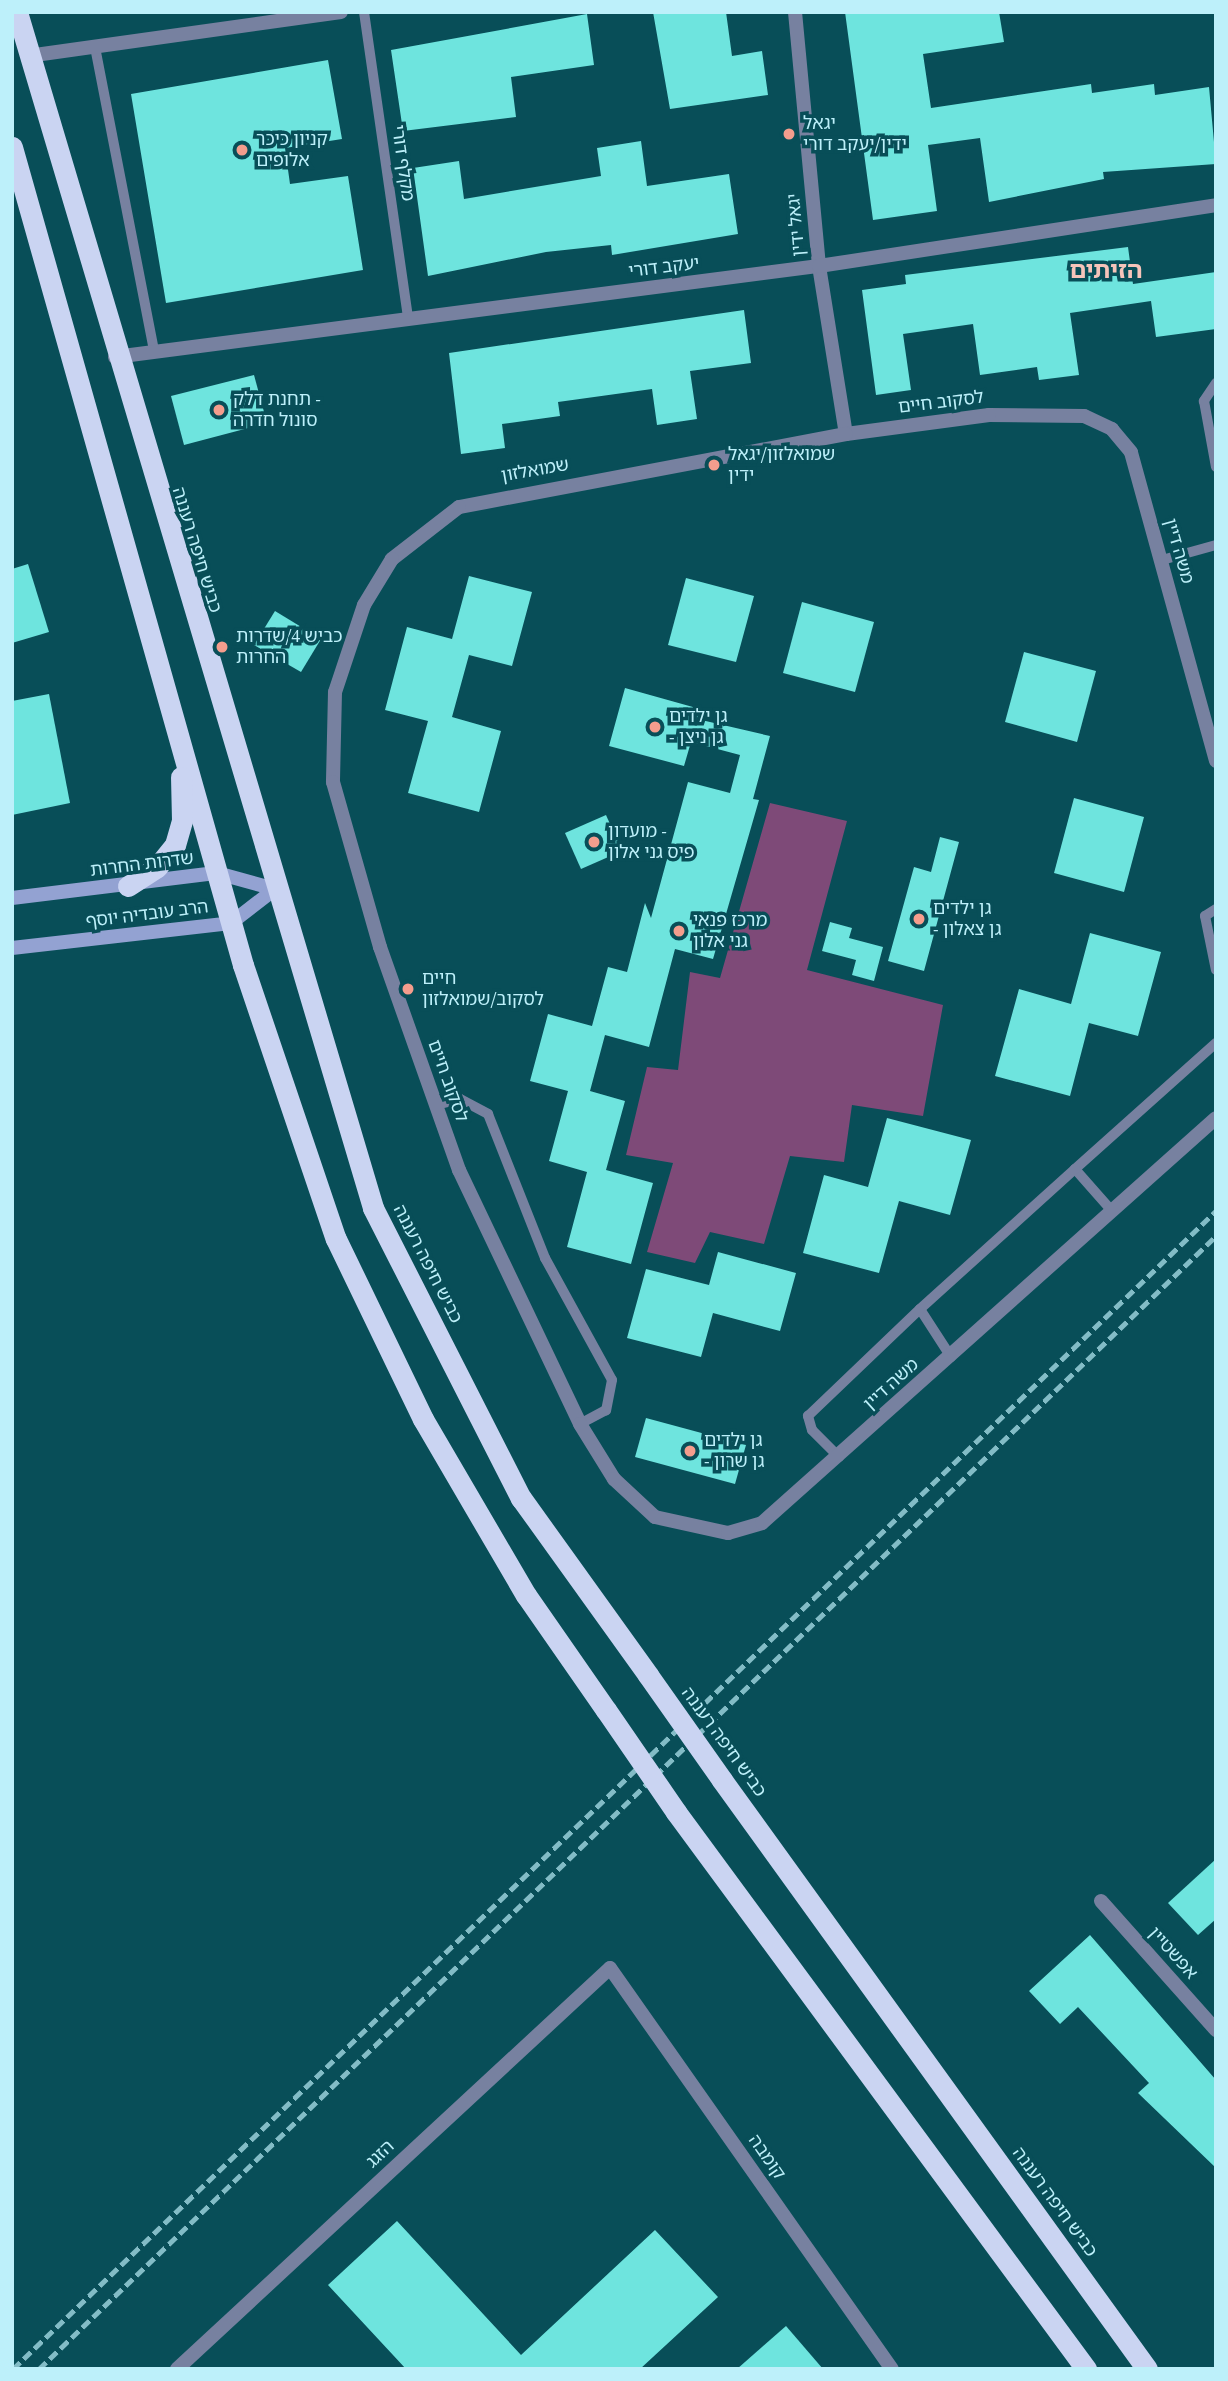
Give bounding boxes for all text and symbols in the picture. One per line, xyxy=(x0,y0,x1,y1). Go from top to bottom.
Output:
place label: יגאל ידין/יעקב דורי xyxy=(803,113,907,156)
street label: מקלף דורי xyxy=(387,123,419,203)
marker: יגאל ידין/יעקב דורי xyxy=(781,126,797,142)
place label: קניון כיכר אלופים xyxy=(256,129,328,172)
marker: קניון כיכר אלופים xyxy=(234,142,250,158)
street label: יגאל ידין xyxy=(782,193,810,257)
street label: יעקב דורי xyxy=(627,252,701,282)
district label: הזיתים xyxy=(1069,256,1143,284)
street label: לסקוב חיים xyxy=(897,386,985,418)
place label: תחנת דלק - סונול חדרה xyxy=(233,389,321,432)
marker: תחנת דלק - סונול חדרה xyxy=(211,402,227,418)
place label: שמואלזון/יגאל ידין xyxy=(728,444,835,486)
street label: שמואלזון xyxy=(499,453,571,487)
marker: שמואלזון/יגאל ידין xyxy=(706,457,722,473)
street label: כביש חיפה רעננה xyxy=(168,485,226,615)
street label: משה דיין xyxy=(1159,516,1199,586)
place label: כביש 4/שדרות החרות xyxy=(236,626,343,668)
marker: כביש 4/שדרות החרות xyxy=(214,639,230,655)
place label: גן ילדים - גן ניצן xyxy=(669,706,727,748)
marker: גן ילדים - גן ניצן xyxy=(647,719,663,735)
place label: מועדון - פיס גני אלון xyxy=(608,821,695,864)
marker: מועדון - פיס גני אלון xyxy=(586,834,602,850)
street label: שדרות החרות xyxy=(89,847,195,881)
street label: הרב עובדיה יוסף xyxy=(84,896,210,932)
place label: גן ילדים - גן צאלון xyxy=(933,898,1001,940)
place label: מרכז פנאי גני אלון xyxy=(693,910,767,953)
marker: גן ילדים - גן צאלון xyxy=(911,911,927,927)
marker: מרכז פנאי גני אלון xyxy=(671,923,687,939)
place label: חיים לסקוב/שמואלזון xyxy=(422,968,544,1010)
marker: חיים לסקוב/שמואלזון xyxy=(400,981,416,997)
street label: לסקוב חיים xyxy=(423,1037,473,1125)
street label: כביש חיפה רעננה xyxy=(389,1201,467,1327)
street label: משה דיין xyxy=(859,1354,923,1414)
place label: גן ילדים - גן שרון xyxy=(704,1430,764,1472)
marker: גן ילדים - גן שרון xyxy=(682,1443,698,1459)
street label: כביש חיפה רעננה xyxy=(677,1683,771,1801)
street label: אפשטיין xyxy=(1144,1922,1202,1984)
street label: קומבה xyxy=(744,2130,790,2184)
street label: הזגג xyxy=(361,2136,399,2172)
street label: כביש חיפה רעננה xyxy=(1008,2143,1102,2261)

